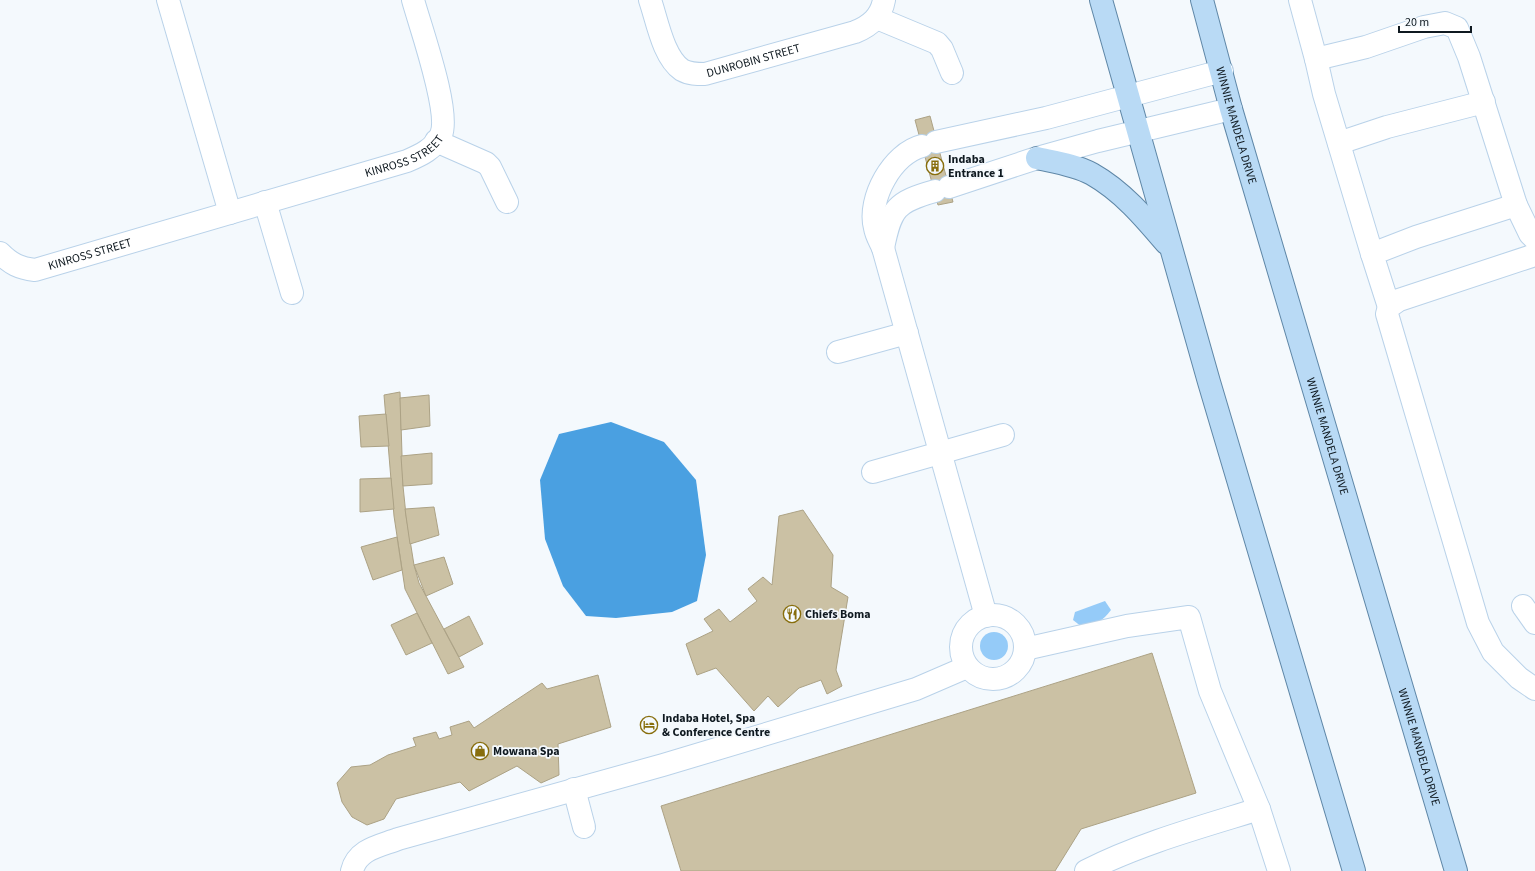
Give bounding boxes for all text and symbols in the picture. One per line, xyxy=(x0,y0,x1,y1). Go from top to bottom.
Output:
scale bar xyxy=(1399,8,1471,34)
text: 20 m xyxy=(1405,14,1429,31)
street label: DUNROBIN STREET xyxy=(705,40,803,82)
street label: WINNIE MANDELA DRIVE xyxy=(1211,65,1261,186)
street label: KINROSS STREET xyxy=(363,131,448,182)
place label: Indaba Entrance 1 xyxy=(948,151,1004,182)
building icon: Indaba Entrance 1 xyxy=(925,156,945,176)
street label: KINROSS STREET xyxy=(46,234,134,275)
street label: WINNIE MANDELA DRIVE xyxy=(1302,376,1352,497)
restaurant icon: Chiefs Boma xyxy=(782,604,802,624)
place label: Chiefs Boma xyxy=(805,606,871,623)
street label: WINNIE MANDELA DRIVE xyxy=(1394,686,1444,808)
place label: Indaba Hotel, Spa & Conference Centre xyxy=(662,710,770,741)
hotel icon: Indaba Hotel, Spa & Conference Centre xyxy=(639,715,659,735)
shop icon: Mowana Spa xyxy=(470,741,490,761)
place label: Mowana Spa xyxy=(493,743,560,760)

